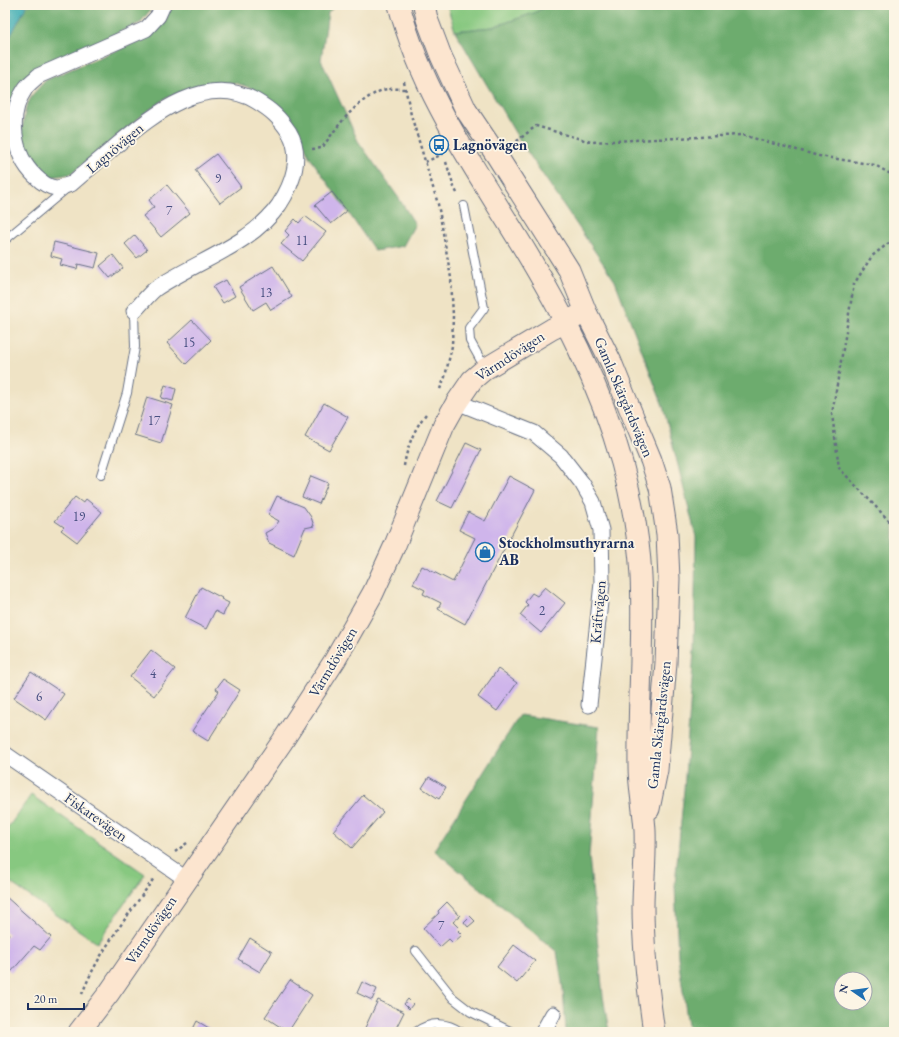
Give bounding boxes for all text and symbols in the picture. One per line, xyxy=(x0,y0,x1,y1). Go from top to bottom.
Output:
street label: Lagnövägen xyxy=(82,118,147,177)
bus stop icon: Lagnövägen xyxy=(428,134,450,156)
place label: Lagnövägen xyxy=(453,135,528,154)
house number: 9 xyxy=(215,170,222,187)
house number: 7 xyxy=(166,202,173,219)
house number: 11 xyxy=(296,232,308,249)
house number: 13 xyxy=(260,284,272,301)
street label: Värmdövägen xyxy=(472,326,548,385)
house number: 15 xyxy=(183,334,195,351)
street label: Gamla Skärgårdsvägen xyxy=(591,334,658,460)
house number: 17 xyxy=(148,412,161,429)
house number: 19 xyxy=(73,508,86,525)
place label: Stockholmsuthyrarna AB xyxy=(498,533,635,569)
shop icon: Stockholmsuthyrarna AB xyxy=(474,541,496,563)
street label: Kräftvägen xyxy=(585,580,610,644)
house number: 2 xyxy=(539,602,546,619)
street label: Värmdövägen xyxy=(304,623,361,700)
street label: Gamla Skärgårdsvägen xyxy=(642,660,675,790)
house number: 4 xyxy=(150,665,157,682)
house number: 6 xyxy=(36,688,42,705)
street label: Fiskarevägen xyxy=(61,788,132,845)
street label: Värmdövägen xyxy=(121,892,180,968)
house number: 7 xyxy=(438,917,445,934)
north arrow xyxy=(833,971,873,1011)
text: N xyxy=(835,983,851,995)
scale bar xyxy=(28,985,84,1011)
text: 20 m xyxy=(34,991,58,1007)

